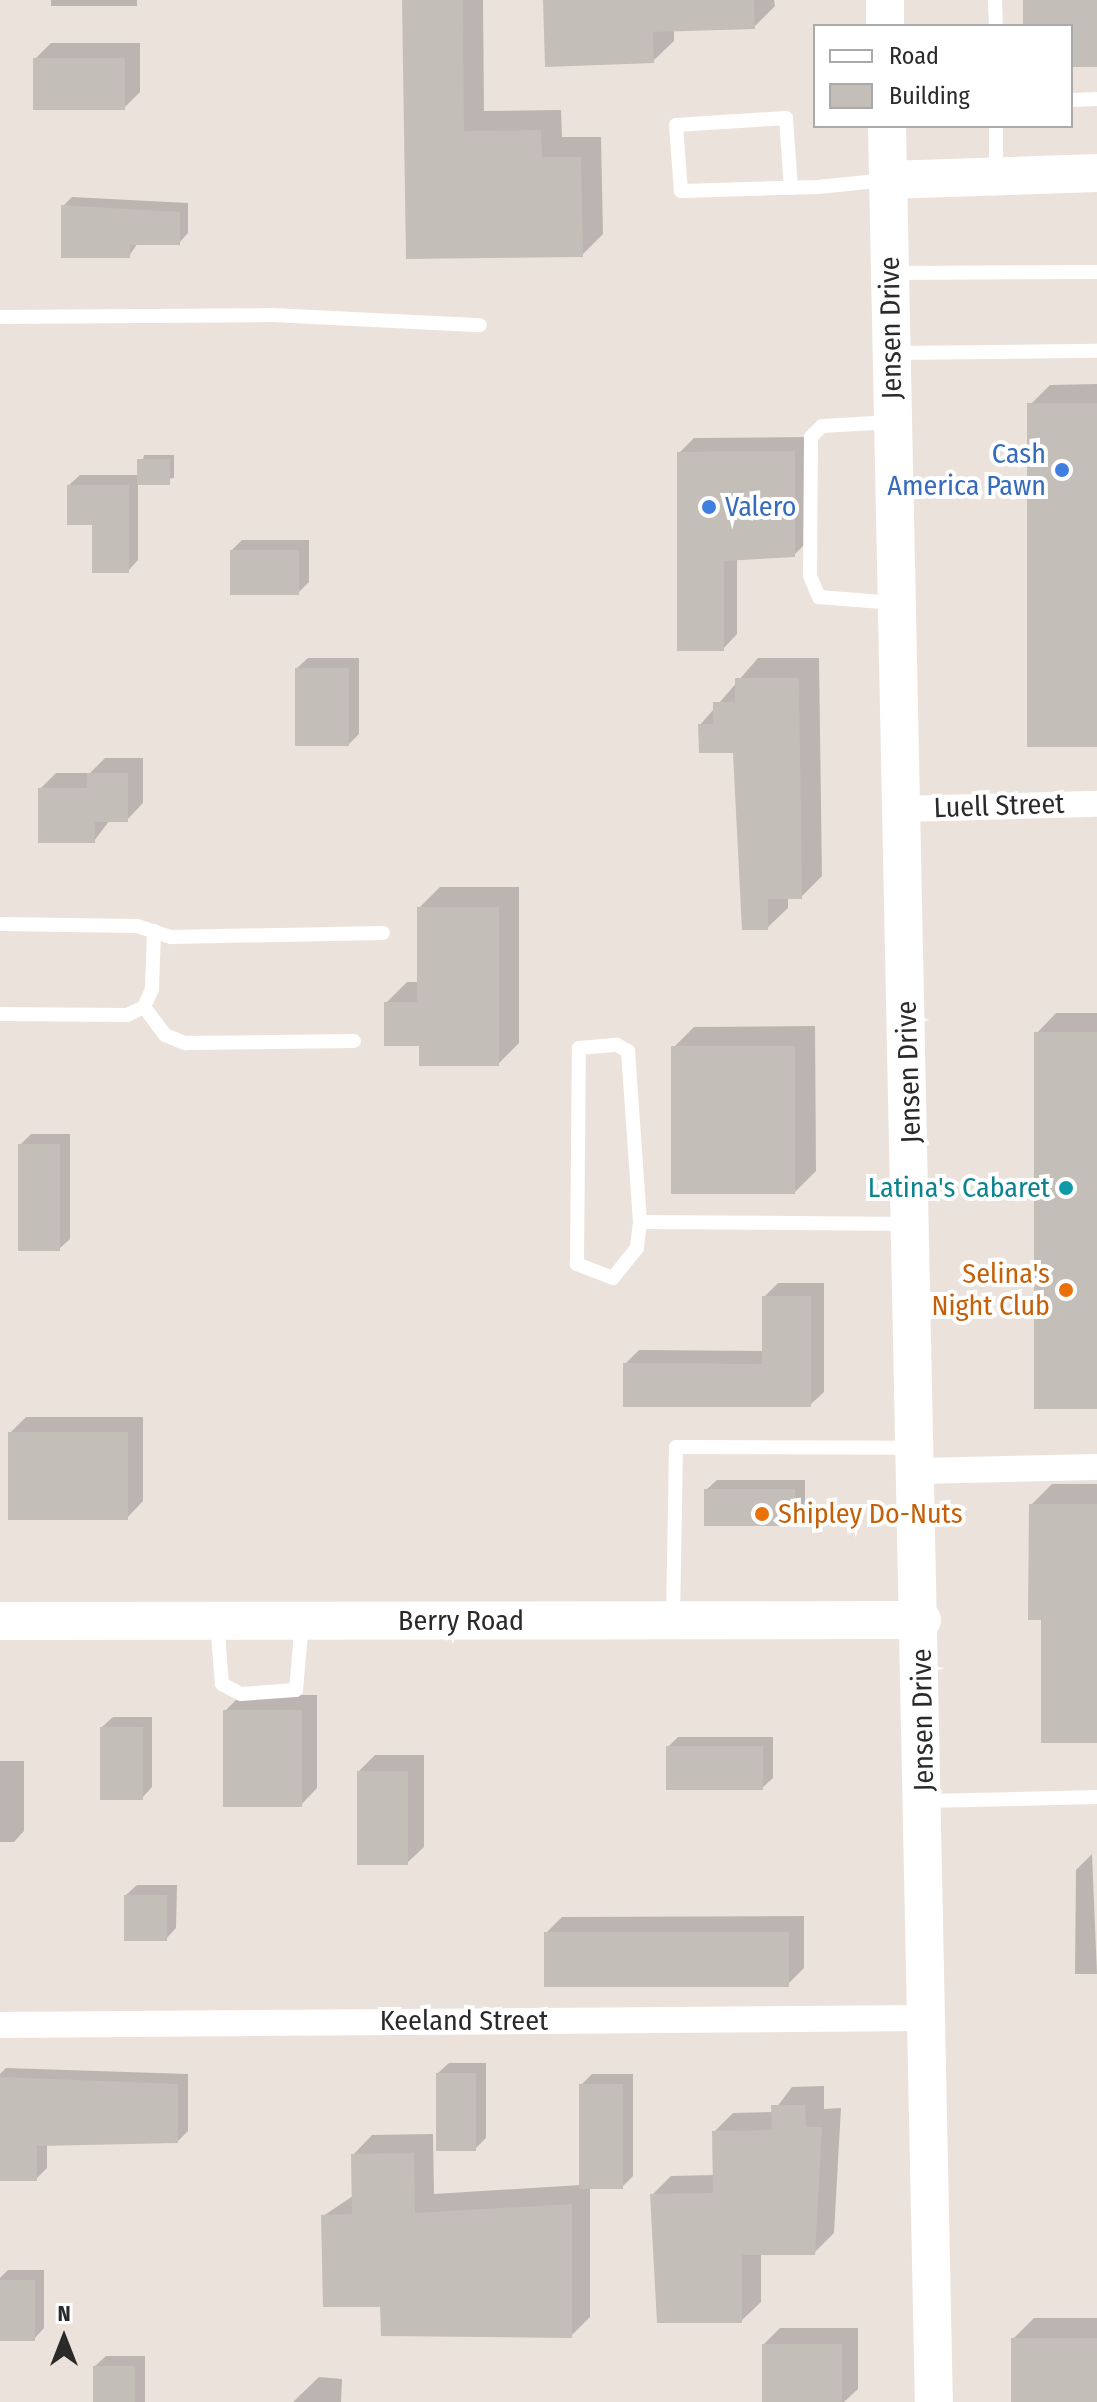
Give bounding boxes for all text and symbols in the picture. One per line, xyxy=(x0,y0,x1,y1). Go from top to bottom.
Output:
legend xyxy=(813,24,1073,128)
text: Road xyxy=(889,42,939,70)
text: Building xyxy=(889,82,970,110)
street label: Jensen Drive xyxy=(873,256,909,400)
place label: Cash America Pawn xyxy=(887,437,1046,503)
marker: Cash America Pawn xyxy=(1053,461,1071,479)
place label: Valero xyxy=(725,490,796,524)
marker: Valero xyxy=(700,498,718,516)
street label: Luell Street xyxy=(933,787,1065,825)
street label: Jensen Drive xyxy=(890,1000,928,1144)
place label: Latina's Cabaret xyxy=(868,1171,1050,1205)
marker: Latina's Cabaret xyxy=(1057,1179,1075,1197)
place label: Selina's Night Club xyxy=(931,1257,1050,1323)
marker: Selina's Night Club xyxy=(1057,1281,1075,1299)
place label: Shipley Do-Nuts xyxy=(778,1497,963,1531)
marker: Shipley Do-Nuts xyxy=(753,1505,771,1523)
street label: Berry Road xyxy=(398,1604,524,1638)
street label: Jensen Drive xyxy=(905,1648,941,1792)
street label: Keeland Street xyxy=(380,2004,548,2038)
north arrow xyxy=(24,2298,104,2378)
text: N xyxy=(57,2300,71,2327)

